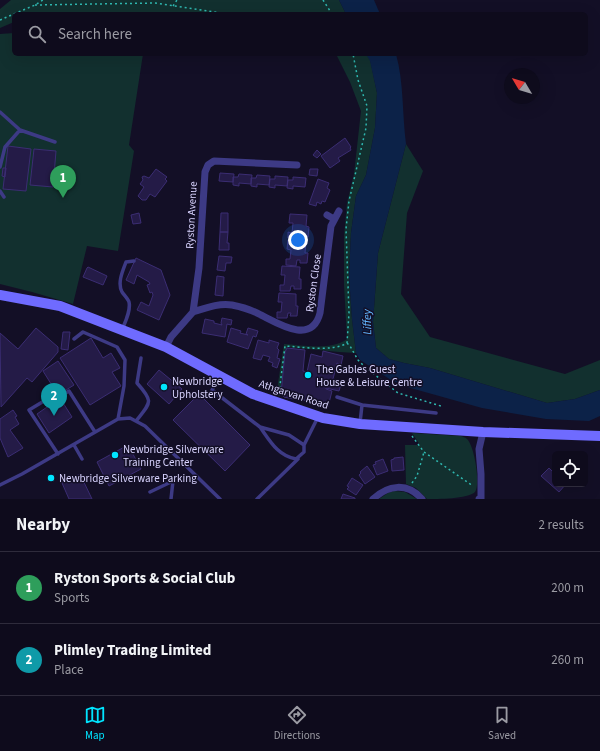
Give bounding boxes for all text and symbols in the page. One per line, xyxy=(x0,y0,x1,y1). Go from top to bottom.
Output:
search box xyxy=(12,12,588,56)
icon: search xyxy=(26,23,48,45)
text: Search here xyxy=(58,24,132,45)
north arrow xyxy=(504,68,540,104)
pin: 1 xyxy=(50,165,76,198)
street label: Ryston Avenue xyxy=(182,180,201,249)
your location xyxy=(288,230,308,250)
street label: Ryston Close xyxy=(302,252,325,313)
water label: Liffey xyxy=(359,308,376,335)
place label: The Gables Guest House & Leisure Centre xyxy=(316,362,423,390)
marker: The Gables Guest House & Leisure Centre xyxy=(303,370,313,380)
place label: Newbridge Upholstery xyxy=(172,374,223,402)
street label: Athgarvan Road xyxy=(257,376,331,413)
marker: Newbridge Upholstery xyxy=(159,382,169,392)
pin: 2 xyxy=(41,383,67,416)
place label: Newbridge Silverware Training Center xyxy=(123,442,224,470)
marker: Newbridge Silverware Training Center xyxy=(110,450,120,460)
map controls xyxy=(552,451,588,487)
button: locate xyxy=(552,451,588,487)
place label: Newbridge Silverware Parking xyxy=(59,471,197,486)
marker: Newbridge Silverware Parking xyxy=(46,473,56,483)
text: Nearby xyxy=(16,513,70,537)
text: 2 results xyxy=(539,516,584,534)
text: Ryston Sports & Social Club xyxy=(54,568,235,589)
text: 1 xyxy=(26,579,32,597)
text: 200 m xyxy=(551,579,584,597)
text: Sports xyxy=(54,589,89,607)
text: Plimley Trading Limited xyxy=(54,640,211,661)
text: 2 xyxy=(26,651,32,669)
text: 260 m xyxy=(551,651,584,669)
text: Place xyxy=(54,661,83,679)
tab: Map xyxy=(84,704,106,743)
tab: Directions xyxy=(274,704,320,743)
tab: Saved xyxy=(488,704,516,743)

